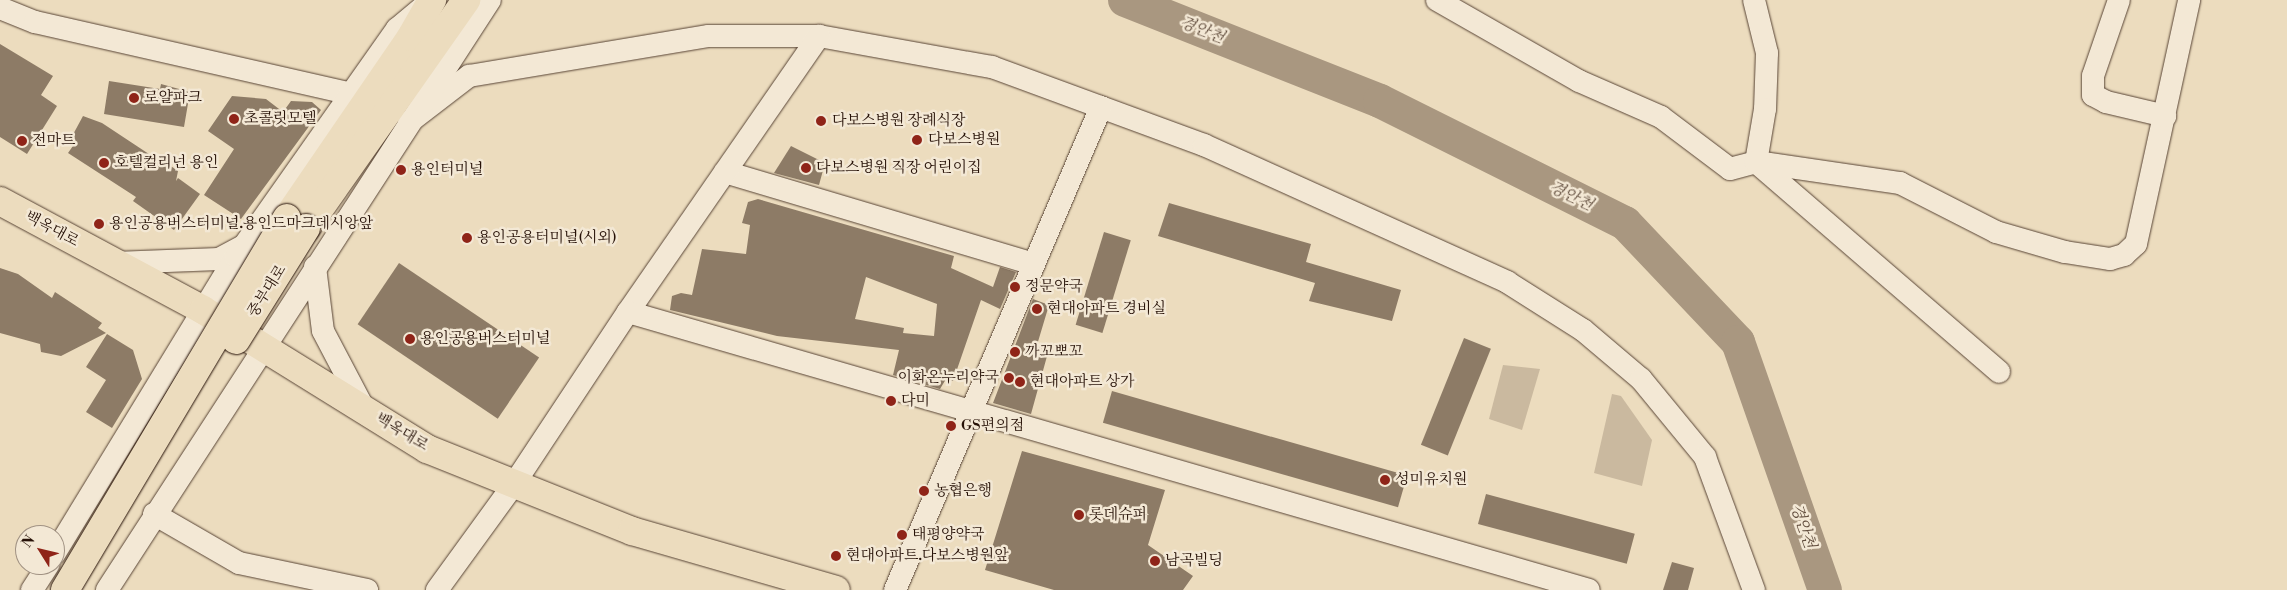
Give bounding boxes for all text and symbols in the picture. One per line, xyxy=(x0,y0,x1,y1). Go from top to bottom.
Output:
water label: 경안천 xyxy=(1177,12,1227,48)
place label: 로얄파크 xyxy=(144,89,202,107)
marker: 로얄파크 xyxy=(128,92,140,104)
place label: 초콜릿모텔 xyxy=(244,110,316,128)
place label: 다보스병원 장례식장 xyxy=(832,112,965,130)
marker: 초콜릿모텔 xyxy=(228,113,240,125)
marker: 다보스병원 장례식장 xyxy=(814,114,828,128)
place label: 다보스병원 xyxy=(928,131,1000,149)
place label: 전마트 xyxy=(32,132,75,150)
marker: 다보스병원 xyxy=(910,133,924,147)
marker: 전마트 xyxy=(16,135,28,147)
place label: 호텔컬리넌 용인 xyxy=(114,154,219,172)
marker: 호텔컬리넌 용인 xyxy=(98,157,110,169)
place label: 다보스병원 직장 어린이집 xyxy=(816,159,982,177)
place label: 용인터미널 xyxy=(411,161,483,179)
marker: 다보스병원 직장 어린이집 xyxy=(800,162,812,174)
marker: 용인터미널 xyxy=(395,164,407,176)
water label: 경안천 xyxy=(1546,177,1596,215)
street label: 백옥대로 xyxy=(22,207,82,251)
place label: 용인공용버스터미널.용인드마크데시앙앞 xyxy=(109,215,373,233)
marker: 용인공용버스터미널.용인드마크데시앙앞 xyxy=(93,218,105,230)
place label: 용인공용터미널(시외) xyxy=(477,229,617,247)
marker: 용인공용터미널(시외) xyxy=(461,232,473,244)
street label: 중부대로 xyxy=(244,262,290,320)
place label: 정문약국 xyxy=(1025,278,1083,296)
marker: 정문약국 xyxy=(1009,281,1021,293)
place label: 현대아파트 경비실 xyxy=(1047,300,1166,318)
marker: 현대아파트 경비실 xyxy=(1031,303,1043,315)
place label: 용인공용버스터미널 xyxy=(420,330,550,348)
marker: 용인공용버스터미널 xyxy=(404,333,416,345)
place label: 까꼬뽀꼬 xyxy=(1025,343,1083,361)
marker: 까꼬뽀꼬 xyxy=(1009,346,1021,358)
place label: 이화온누리약국 xyxy=(898,369,999,387)
marker: 이화온누리약국 xyxy=(1003,372,1015,384)
place label: 현대아파트 상가 xyxy=(1030,373,1135,391)
marker: 현대아파트 상가 xyxy=(1014,376,1026,388)
place label: 다미 xyxy=(901,392,930,410)
marker: 다미 xyxy=(885,395,897,407)
street label: 백옥대로 xyxy=(373,409,431,455)
place label: GS편의점 xyxy=(961,417,1024,435)
marker: GS편의점 xyxy=(945,420,957,432)
place label: 성미유치원 xyxy=(1395,471,1467,489)
marker: 성미유치원 xyxy=(1379,474,1391,486)
place label: 농협은행 xyxy=(934,482,992,500)
marker: 농협은행 xyxy=(918,485,930,497)
water label: 경안천 xyxy=(1786,501,1820,551)
place label: 롯데슈퍼 xyxy=(1089,506,1147,524)
marker: 롯데슈퍼 xyxy=(1073,509,1085,521)
north arrow xyxy=(15,525,65,575)
place label: 태평양약국 xyxy=(912,526,984,544)
marker: 태평양약국 xyxy=(896,529,908,541)
text: N xyxy=(18,532,39,552)
place label: 현대아파트.다보스병원앞 xyxy=(846,547,1009,565)
marker: 현대아파트.다보스병원앞 xyxy=(830,550,842,562)
place label: 남곡빌딩 xyxy=(1165,552,1223,570)
marker: 남곡빌딩 xyxy=(1149,555,1161,567)

